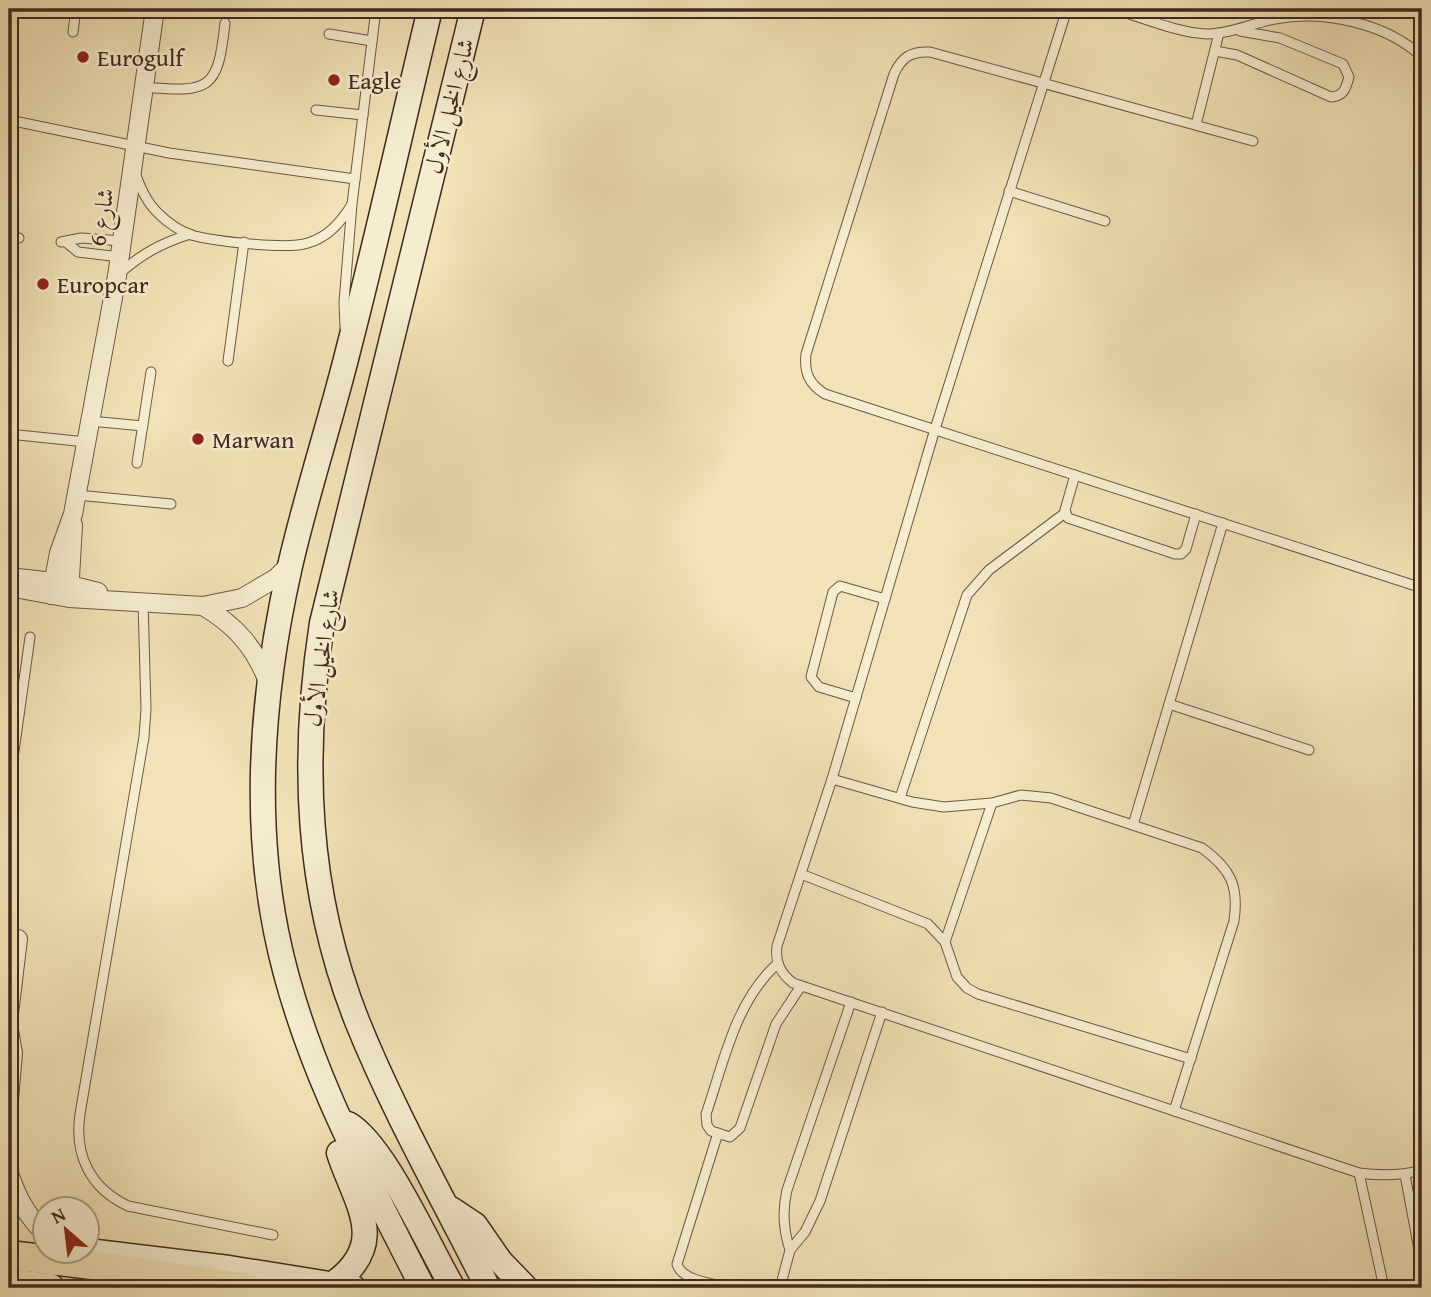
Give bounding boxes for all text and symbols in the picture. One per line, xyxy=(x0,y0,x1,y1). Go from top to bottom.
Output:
street label: شارع الخيل الأول xyxy=(415,35,486,178)
place label: Eurogulf xyxy=(97,40,186,75)
marker: Eurogulf xyxy=(75,49,91,65)
place label: Eagle xyxy=(348,63,401,98)
marker: Eagle xyxy=(326,72,342,88)
street label: شارع 6 xyxy=(79,185,126,249)
place label: Europcar xyxy=(57,267,149,302)
marker: Europcar xyxy=(35,276,51,292)
place label: Marwan xyxy=(212,422,295,457)
marker: Marwan xyxy=(190,431,206,447)
street label: شارع الخيل الأول xyxy=(294,587,351,729)
north arrow xyxy=(32,1196,102,1266)
text: N xyxy=(46,1200,70,1230)

